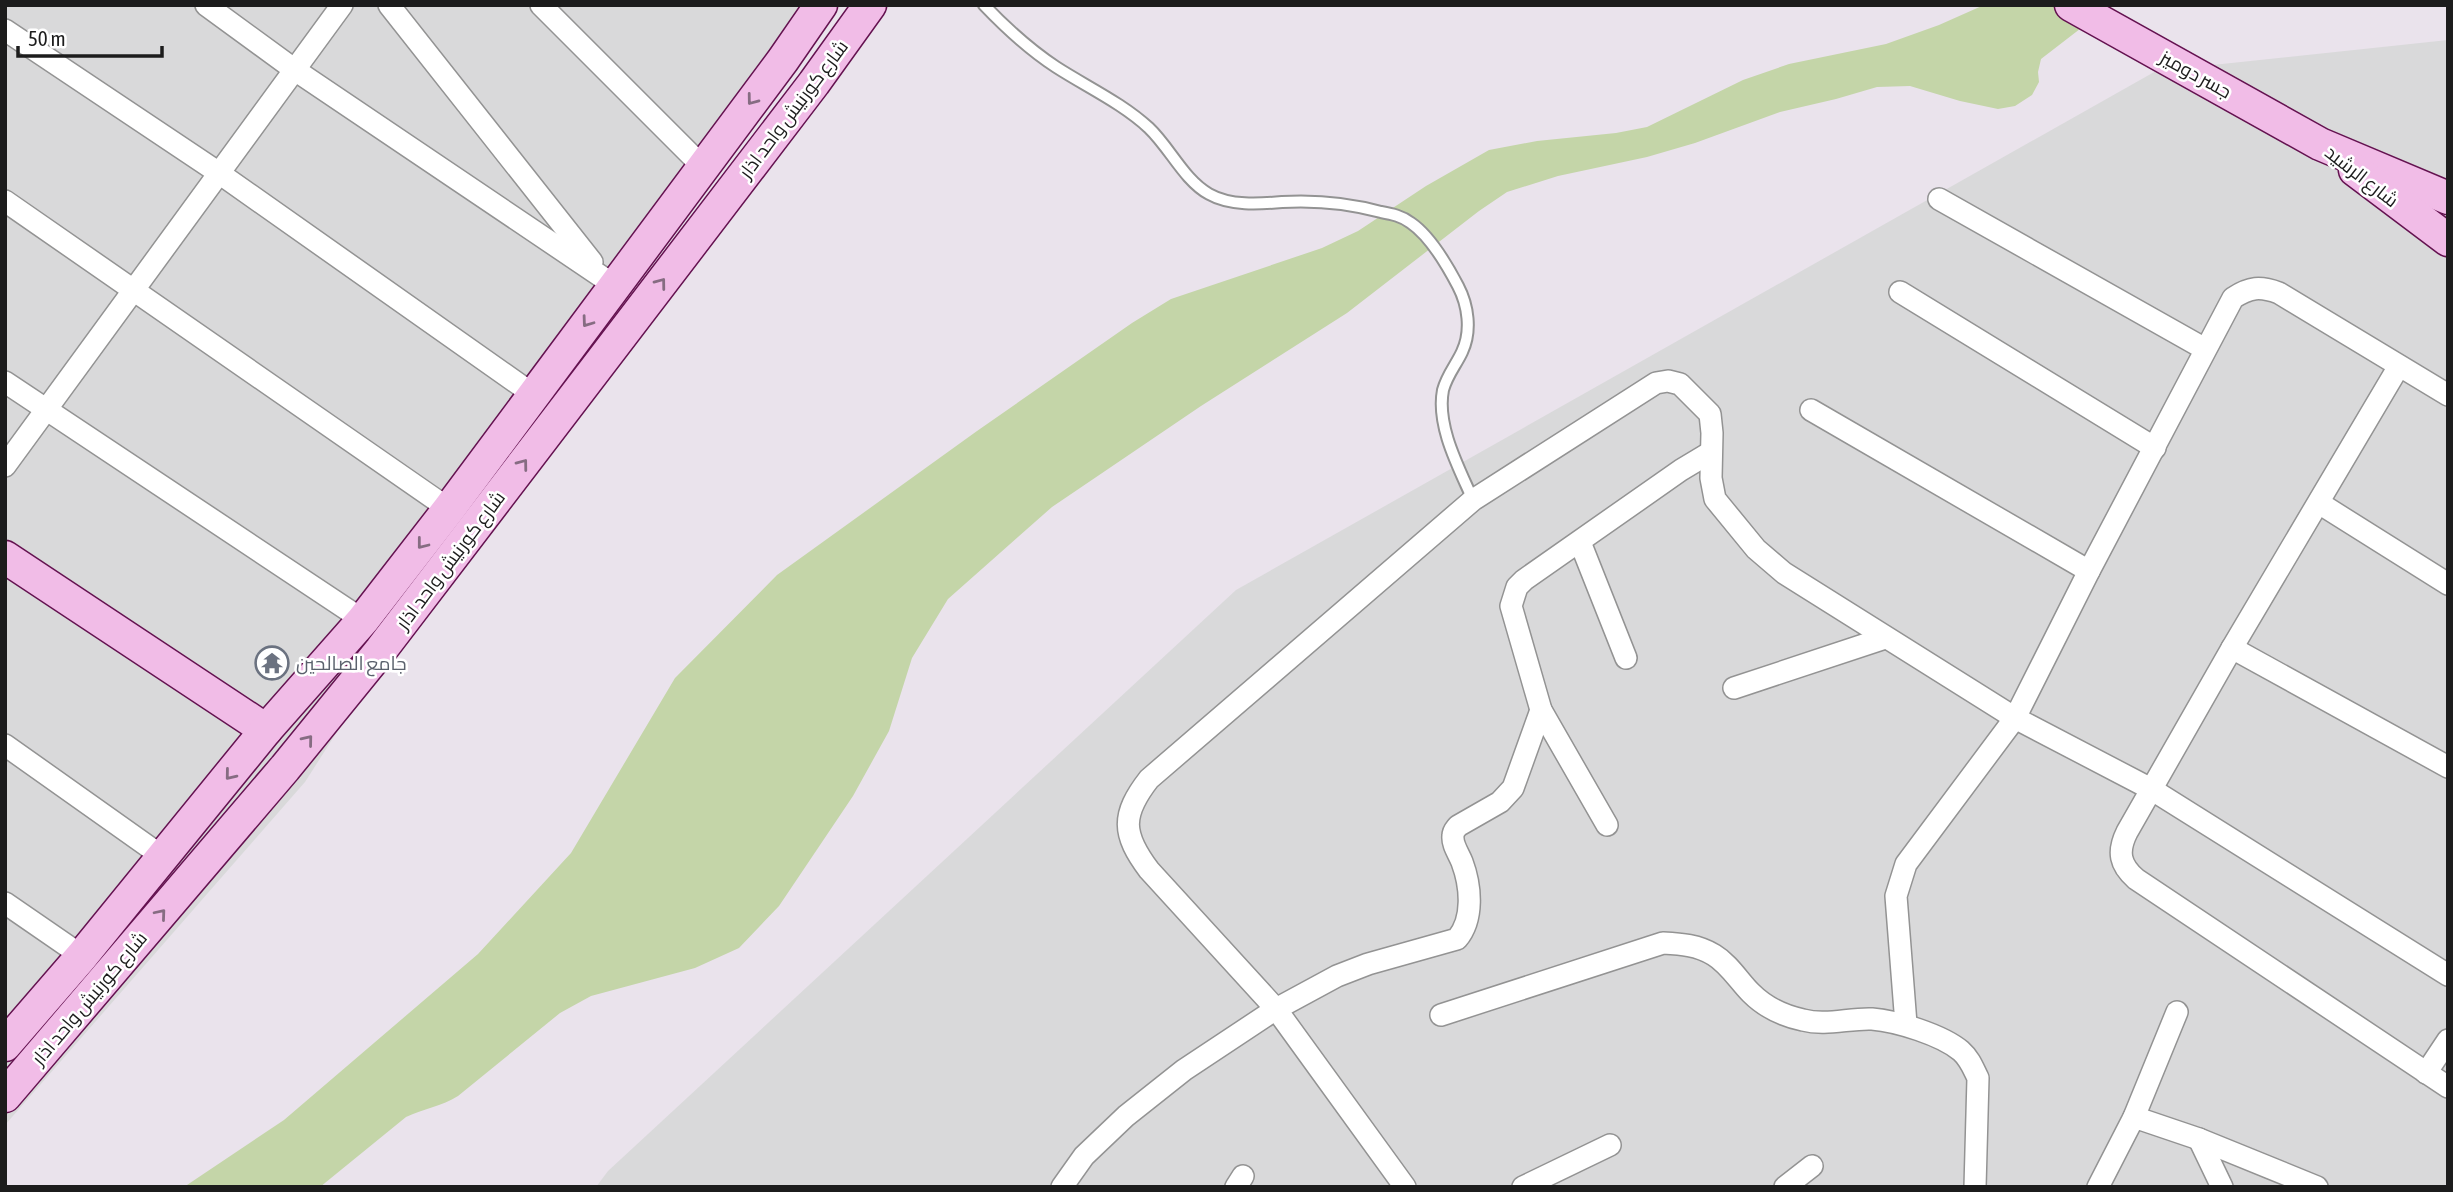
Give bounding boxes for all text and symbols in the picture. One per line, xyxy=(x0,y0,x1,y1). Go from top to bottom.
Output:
scale bar xyxy=(18,14,161,58)
text: 50 m xyxy=(28,26,66,50)
street label: شارع كورنيش واحد اذار xyxy=(733,36,855,185)
street label: جسر دوميز xyxy=(2155,45,2235,103)
one-way arrow xyxy=(748,92,761,105)
street label: شارع الرشيد xyxy=(2319,141,2403,214)
one-way arrow xyxy=(653,279,665,291)
one-way arrow xyxy=(583,314,595,327)
one-way arrow xyxy=(515,459,527,472)
street label: شارع كورنيش واحد اذار xyxy=(390,487,512,636)
one-way arrow xyxy=(417,536,430,548)
temple icon: جامع الصالحين xyxy=(253,644,291,682)
place label: جامع الصالحين xyxy=(296,652,407,677)
one-way arrow xyxy=(300,736,312,749)
one-way arrow xyxy=(225,768,238,780)
one-way arrow xyxy=(153,909,165,922)
street label: شارع كورنيش واحد اذار xyxy=(26,927,154,1072)

